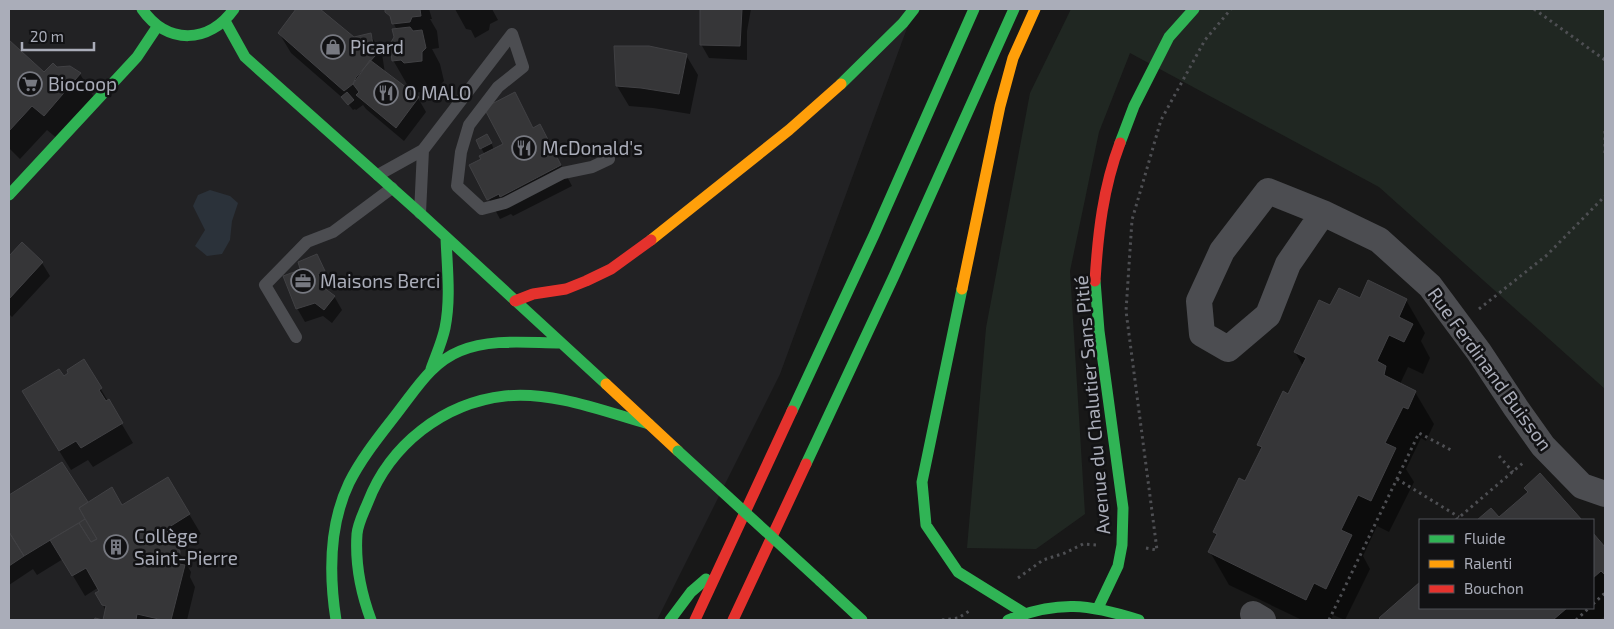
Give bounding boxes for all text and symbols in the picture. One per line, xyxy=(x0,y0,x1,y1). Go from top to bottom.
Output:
scale bar xyxy=(22,20,95,52)
text: 20 m xyxy=(30,27,64,45)
shop icon: Picard xyxy=(320,34,346,60)
place label: Picard xyxy=(350,35,404,58)
supermarket icon: Biocoop xyxy=(17,71,43,97)
place label: Biocoop xyxy=(48,72,117,95)
restaurant icon: O MALO xyxy=(373,80,399,106)
place label: O MALO xyxy=(404,81,472,104)
restaurant icon: McDonald's xyxy=(511,135,537,161)
place label: McDonald's xyxy=(542,136,643,159)
office icon: Maisons Berci xyxy=(290,268,316,294)
place label: Maisons Berci xyxy=(320,269,441,292)
street label: Avenue du Chalutier Sans Pitié xyxy=(1069,274,1114,536)
street label: Rue Ferdinand Buisson xyxy=(1423,283,1557,455)
legend xyxy=(1419,519,1594,609)
place label: Collège Saint-Pierre xyxy=(134,524,238,569)
text: Fluide xyxy=(1464,529,1505,547)
building icon: Collège Saint-Pierre xyxy=(103,534,129,560)
text: Ralenti xyxy=(1464,554,1512,572)
text: Bouchon xyxy=(1464,579,1524,597)

